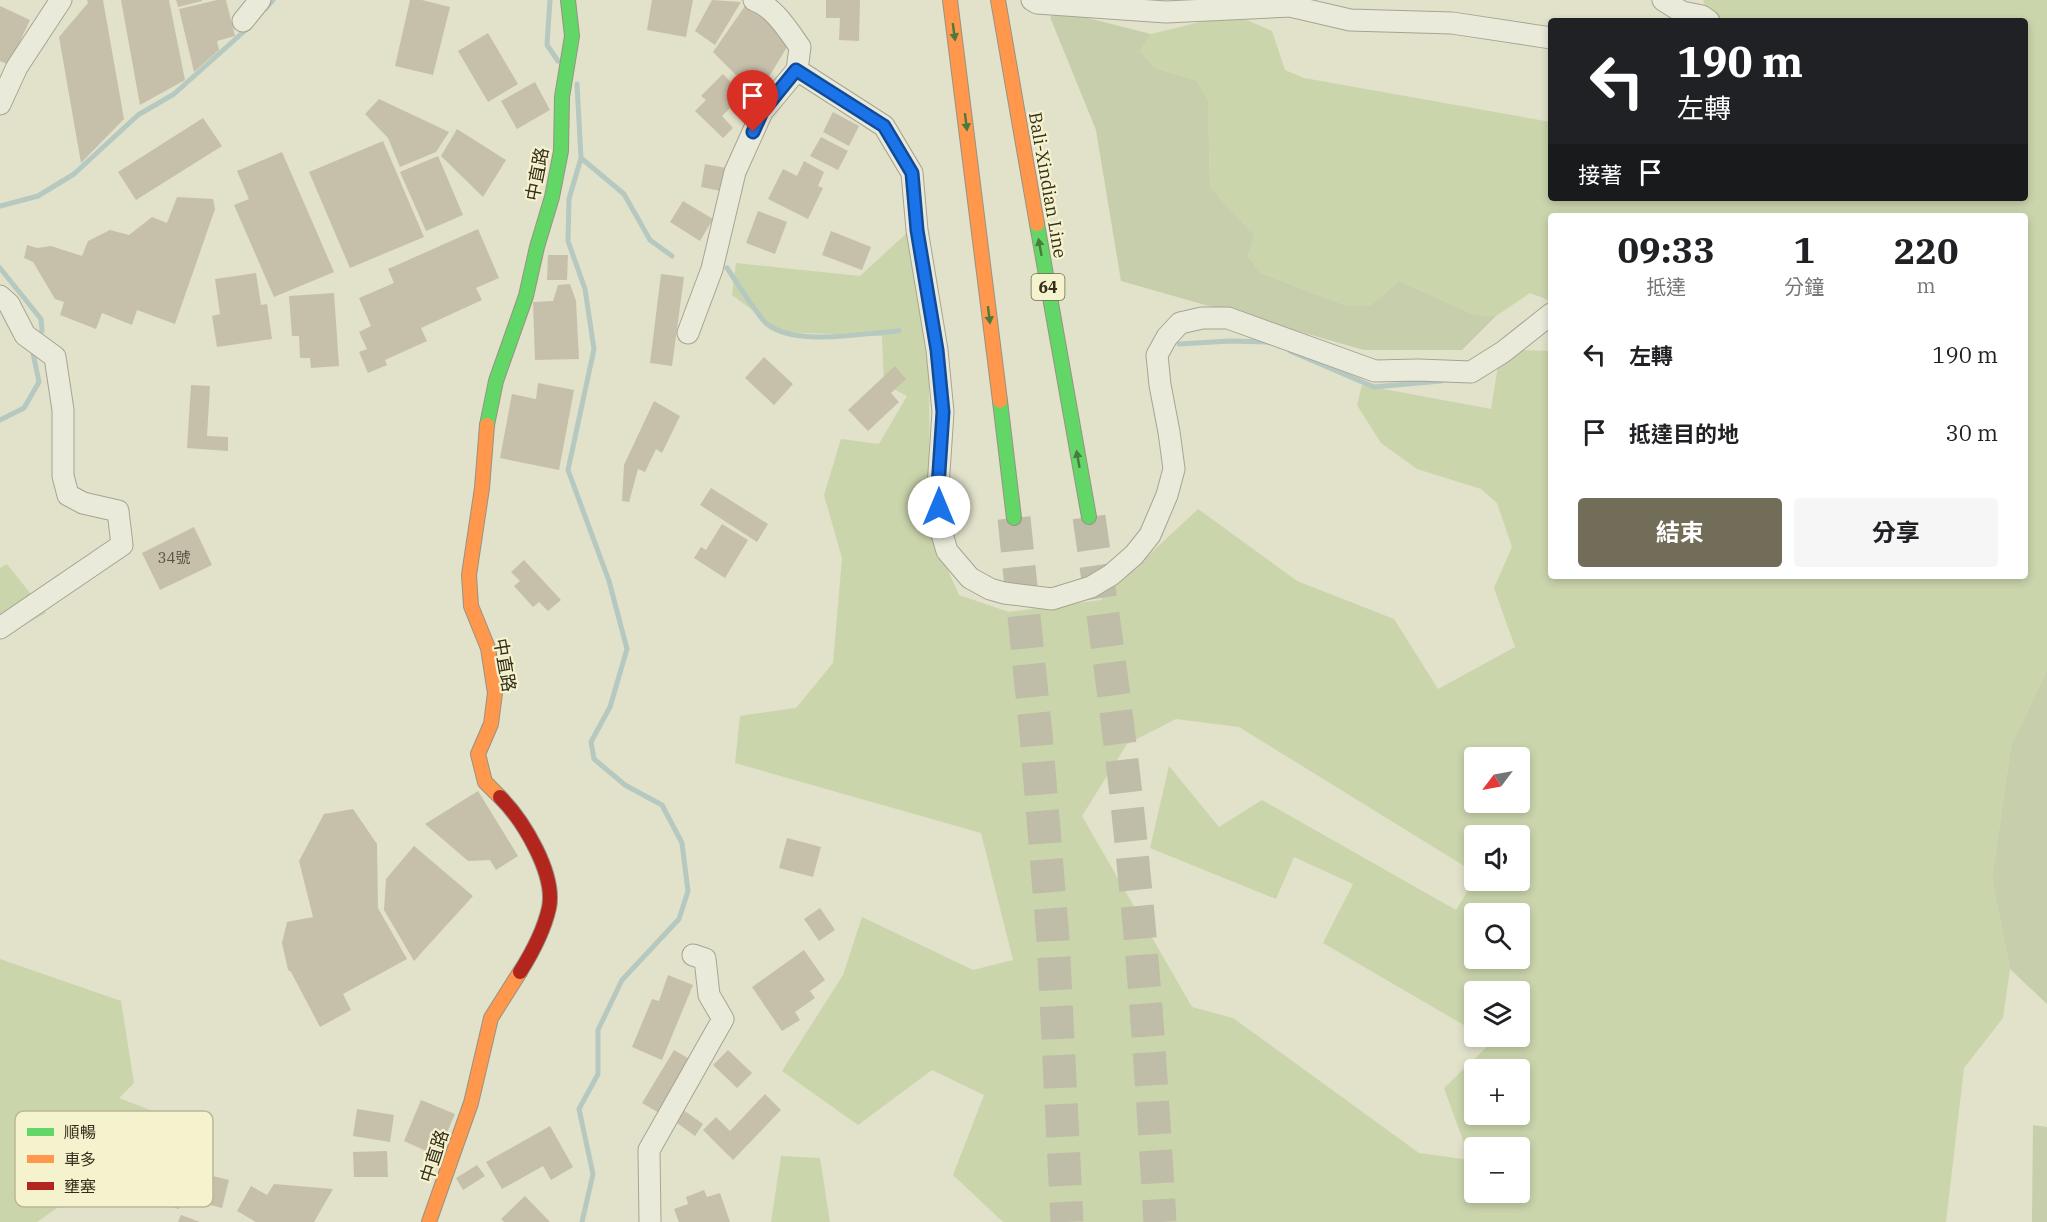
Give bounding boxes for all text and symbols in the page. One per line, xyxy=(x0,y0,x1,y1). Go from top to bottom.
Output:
one-way arrow xyxy=(950,22,959,41)
text: 190 m xyxy=(1677,34,1803,89)
icon: left xyxy=(1578,42,1656,120)
pin xyxy=(727,70,778,132)
icon: arrive xyxy=(736,79,769,112)
text: 左轉 xyxy=(1677,90,1731,125)
street label: Bali-Xindian Line xyxy=(1024,110,1072,260)
one-way arrow xyxy=(961,112,971,131)
street label: 中直路 xyxy=(521,145,553,203)
icon: arrive xyxy=(1634,156,1667,189)
text: 接著 xyxy=(1578,160,1622,189)
text: 09:33 xyxy=(1617,226,1715,273)
text: 1 xyxy=(1793,226,1815,273)
text: 220 xyxy=(1894,227,1959,274)
one-way arrow xyxy=(1036,237,1045,256)
text: m xyxy=(1917,272,1936,299)
text: 抵達 xyxy=(1646,273,1686,300)
text: 分鐘 xyxy=(1784,273,1824,300)
road number: 64 xyxy=(1032,274,1064,300)
one-way arrow xyxy=(985,306,994,325)
icon: left xyxy=(1578,338,1611,371)
text: 190 m xyxy=(1932,340,1998,369)
text: 左轉 xyxy=(1629,341,1673,370)
icon: arrive xyxy=(1578,416,1611,449)
text: 30 m xyxy=(1946,418,1998,447)
text: 抵達目的地 xyxy=(1629,419,1739,448)
one-way arrow xyxy=(1074,450,1083,469)
position arrow xyxy=(907,475,971,539)
button: 結束 xyxy=(1578,498,1782,567)
button: 分享 xyxy=(1794,498,1998,567)
house number: 34號 xyxy=(157,548,191,567)
street label: 中直路 xyxy=(489,636,521,694)
north arrow xyxy=(1464,747,1530,813)
map controls xyxy=(1464,747,1530,1203)
button: sound xyxy=(1464,825,1530,891)
button: search xyxy=(1464,903,1530,969)
button: layers xyxy=(1464,981,1530,1047)
button: + xyxy=(1464,1059,1530,1125)
legend xyxy=(15,1111,213,1207)
text: 順暢 xyxy=(64,1122,96,1142)
street label: 中直路 xyxy=(415,1127,453,1185)
button: − xyxy=(1464,1137,1530,1203)
text: 車多 xyxy=(64,1149,96,1169)
text: 壅塞 xyxy=(64,1176,96,1196)

